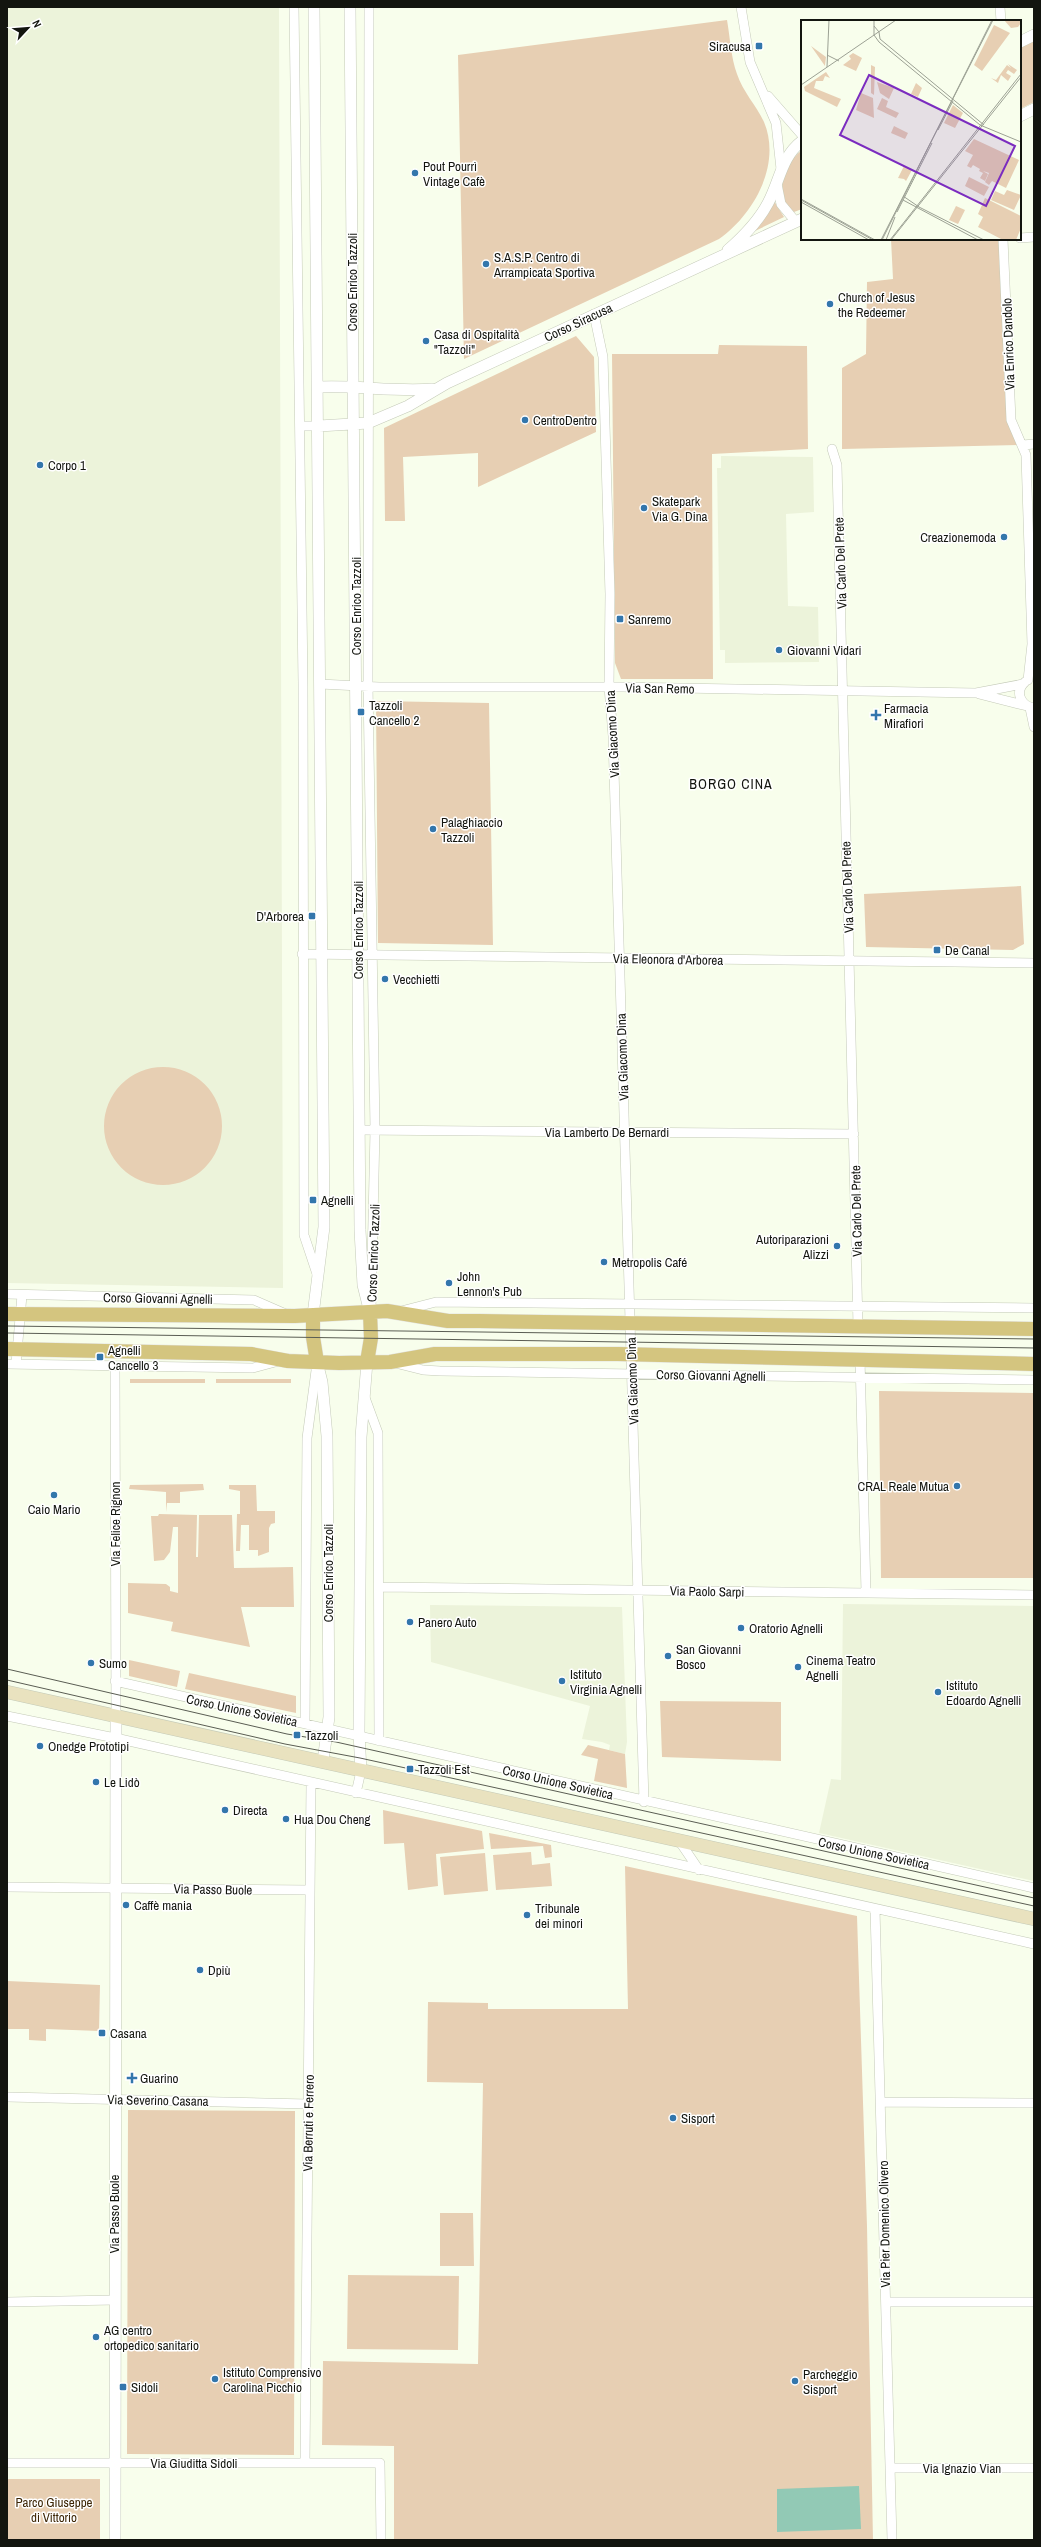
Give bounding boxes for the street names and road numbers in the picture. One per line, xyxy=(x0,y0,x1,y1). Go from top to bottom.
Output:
street label: Corso Enrico Tazzoli xyxy=(344,233,361,331)
street label: Via Enrico Dandolo xyxy=(998,298,1019,390)
street label: Corso Siracusa xyxy=(541,299,615,346)
street label: Via Carlo Del Prete xyxy=(830,517,851,609)
street label: Corso Enrico Tazzoli xyxy=(348,557,365,655)
street label: Via San Remo xyxy=(625,679,695,698)
street label: Via Giacomo Dina xyxy=(602,690,623,778)
street label: Via Carlo Del Prete xyxy=(837,841,858,933)
street label: Corso Enrico Tazzoli xyxy=(350,881,367,979)
street label: Via Eleonora d'Arborea xyxy=(613,950,723,969)
street label: Via Giacomo Dina xyxy=(612,1013,633,1101)
street label: Via Lamberto De Bernardi xyxy=(545,1124,669,1141)
street label: Via Carlo Del Prete xyxy=(847,1165,866,1257)
street label: Corso Enrico Tazzoli xyxy=(363,1204,384,1302)
street label: Corso Giovanni Agnelli xyxy=(103,1289,213,1308)
street label: Via Giacomo Dina xyxy=(622,1337,643,1425)
street label: Corso Giovanni Agnelli xyxy=(656,1366,766,1385)
street label: Via Felice Rignon xyxy=(107,1482,124,1566)
street label: Corso Enrico Tazzoli xyxy=(320,1524,337,1622)
street label: Via Paolo Sarpi xyxy=(670,1582,744,1601)
street label: Corso Unione Sovietica xyxy=(185,1690,299,1731)
street label: Corso Unione Sovietica xyxy=(501,1761,615,1804)
street label: Corso Unione Sovietica xyxy=(817,1833,931,1874)
street label: Via Passo Buole xyxy=(174,1880,253,1899)
street label: Via Berruti e Ferrero xyxy=(299,2074,318,2172)
street label: Via Severino Casana xyxy=(107,2091,209,2110)
street label: Via Pier Domenico Olivero xyxy=(875,2160,894,2288)
street label: Via Passo Buole xyxy=(106,2175,123,2253)
street label: Via Giuditta Sidoli xyxy=(151,2455,238,2472)
street label: Via Ignazio Vian xyxy=(923,2460,1001,2477)

